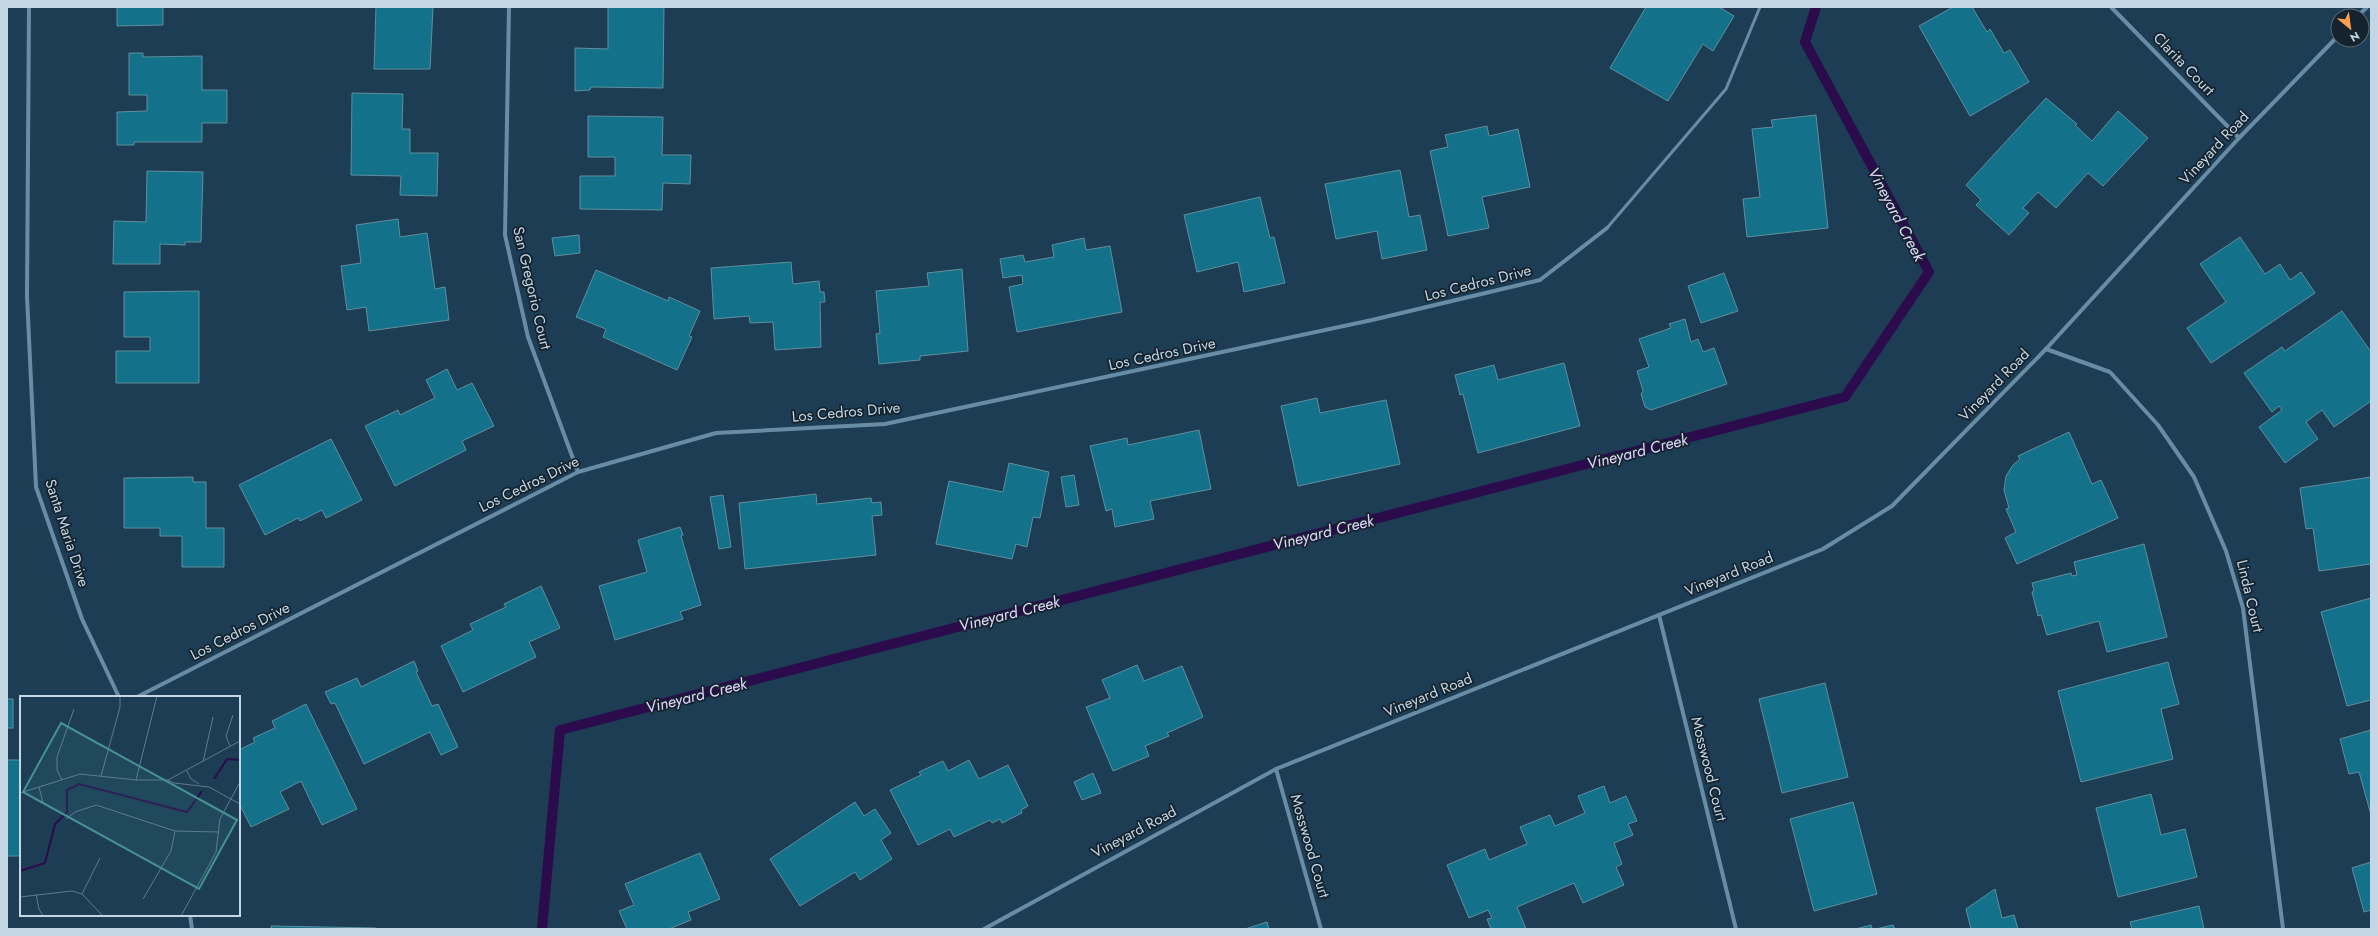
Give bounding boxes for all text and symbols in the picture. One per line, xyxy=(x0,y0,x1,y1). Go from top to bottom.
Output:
north arrow xyxy=(2330,8,2370,48)
street label: Clarita Court xyxy=(2148,27,2220,101)
text: N xyxy=(2347,28,2363,46)
street label: Vineyard Road xyxy=(2174,106,2254,190)
water label: Vineyard Creek xyxy=(1862,163,1932,266)
street label: San Gregorio Court xyxy=(507,224,557,352)
street label: Los Cedros Drive xyxy=(1422,259,1534,307)
street label: Los Cedros Drive xyxy=(1106,332,1218,376)
street label: Vineyard Road xyxy=(1954,344,2034,426)
street label: Los Cedros Drive xyxy=(791,396,902,428)
water label: Vineyard Creek xyxy=(1584,428,1691,475)
street label: Los Cedros Drive xyxy=(475,450,583,518)
street label: Santa Maria Drive xyxy=(39,476,95,590)
water label: Vineyard Creek xyxy=(1270,509,1377,556)
street label: Vineyard Road xyxy=(1682,546,1776,602)
street label: Linda Court xyxy=(2231,558,2269,635)
water label: Vineyard Creek xyxy=(956,590,1063,637)
street label: Los Cedros Drive xyxy=(186,596,294,666)
street label: Vineyard Road xyxy=(1381,667,1475,723)
water label: Vineyard Creek xyxy=(643,672,750,719)
inset map xyxy=(20,696,240,916)
street label: Mosswood Court xyxy=(1685,714,1733,824)
street label: Mosswood Court xyxy=(1285,792,1335,901)
street label: Vineyard Road xyxy=(1088,800,1180,864)

